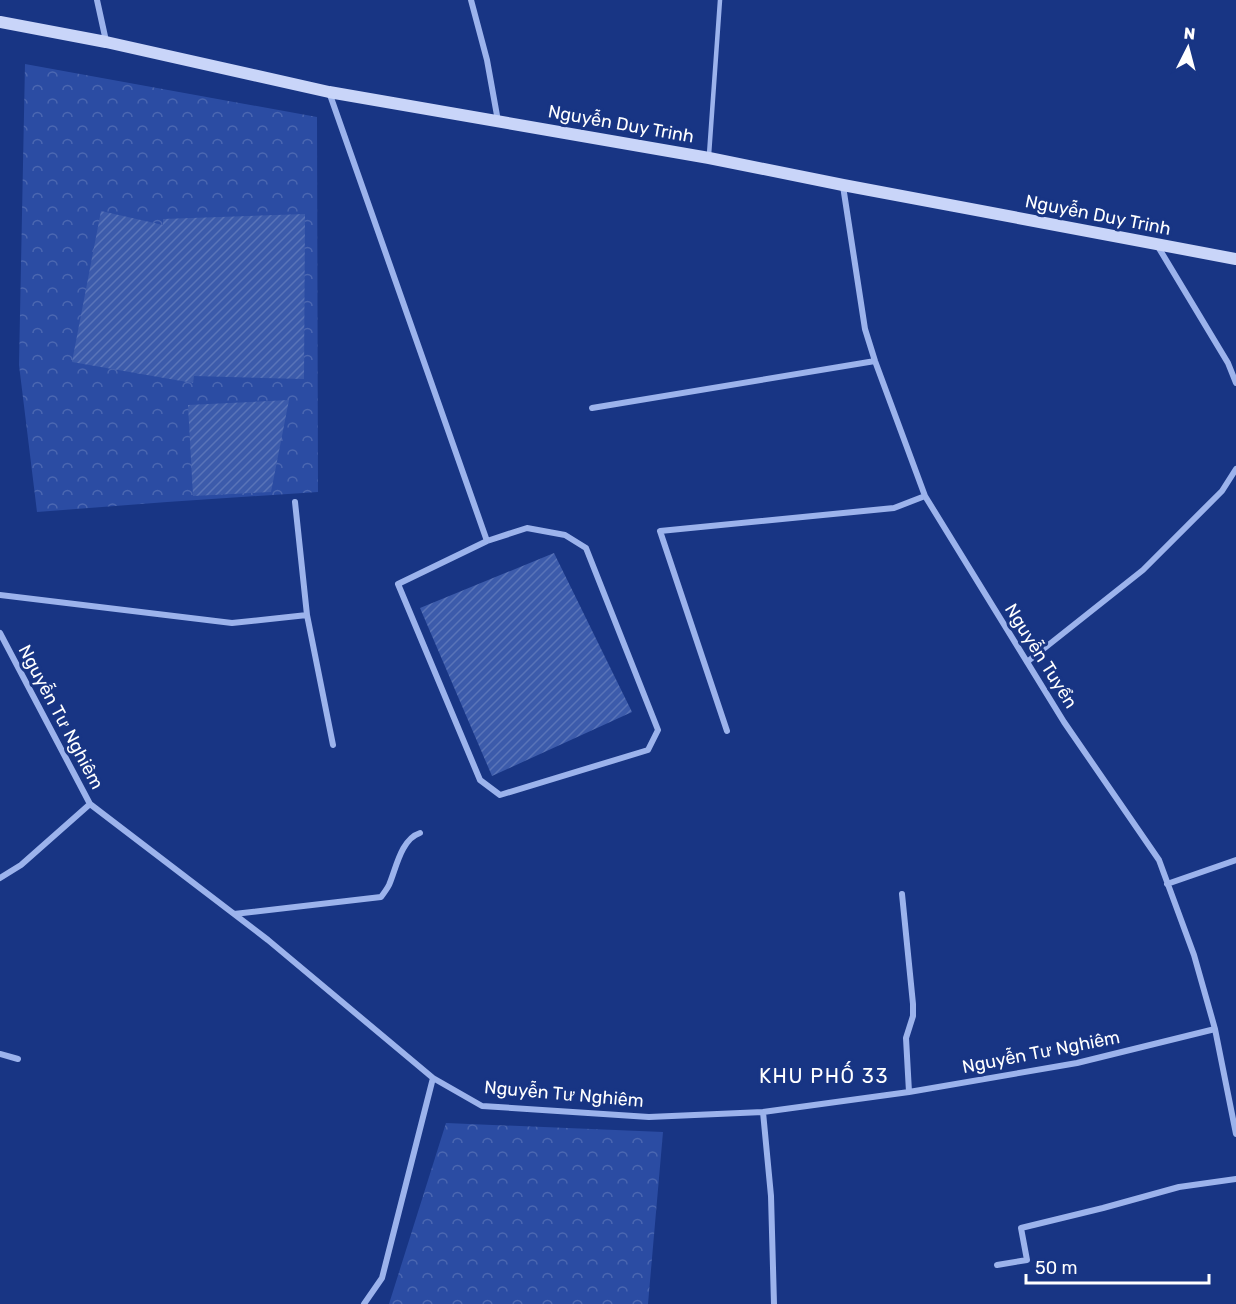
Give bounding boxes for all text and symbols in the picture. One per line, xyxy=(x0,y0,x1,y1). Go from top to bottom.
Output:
north arrow xyxy=(1158,18,1218,78)
text: N xyxy=(1183,24,1196,44)
street label: Nguyễn Duy Trinh xyxy=(546,100,696,148)
street label: Nguyễn Duy Trinh xyxy=(1023,189,1173,240)
street label: Nguyễn Tuyển xyxy=(1000,599,1083,712)
street label: Nguyễn Tư Nghiêm xyxy=(14,641,109,793)
street label: Nguyễn Tư Nghiêm xyxy=(960,1025,1122,1078)
district label: KHU PHỐ 33 xyxy=(759,1061,889,1088)
street label: Nguyễn Tư Nghiêm xyxy=(483,1075,645,1112)
scale bar xyxy=(1026,1247,1209,1285)
text: 50 m xyxy=(1035,1257,1078,1279)

